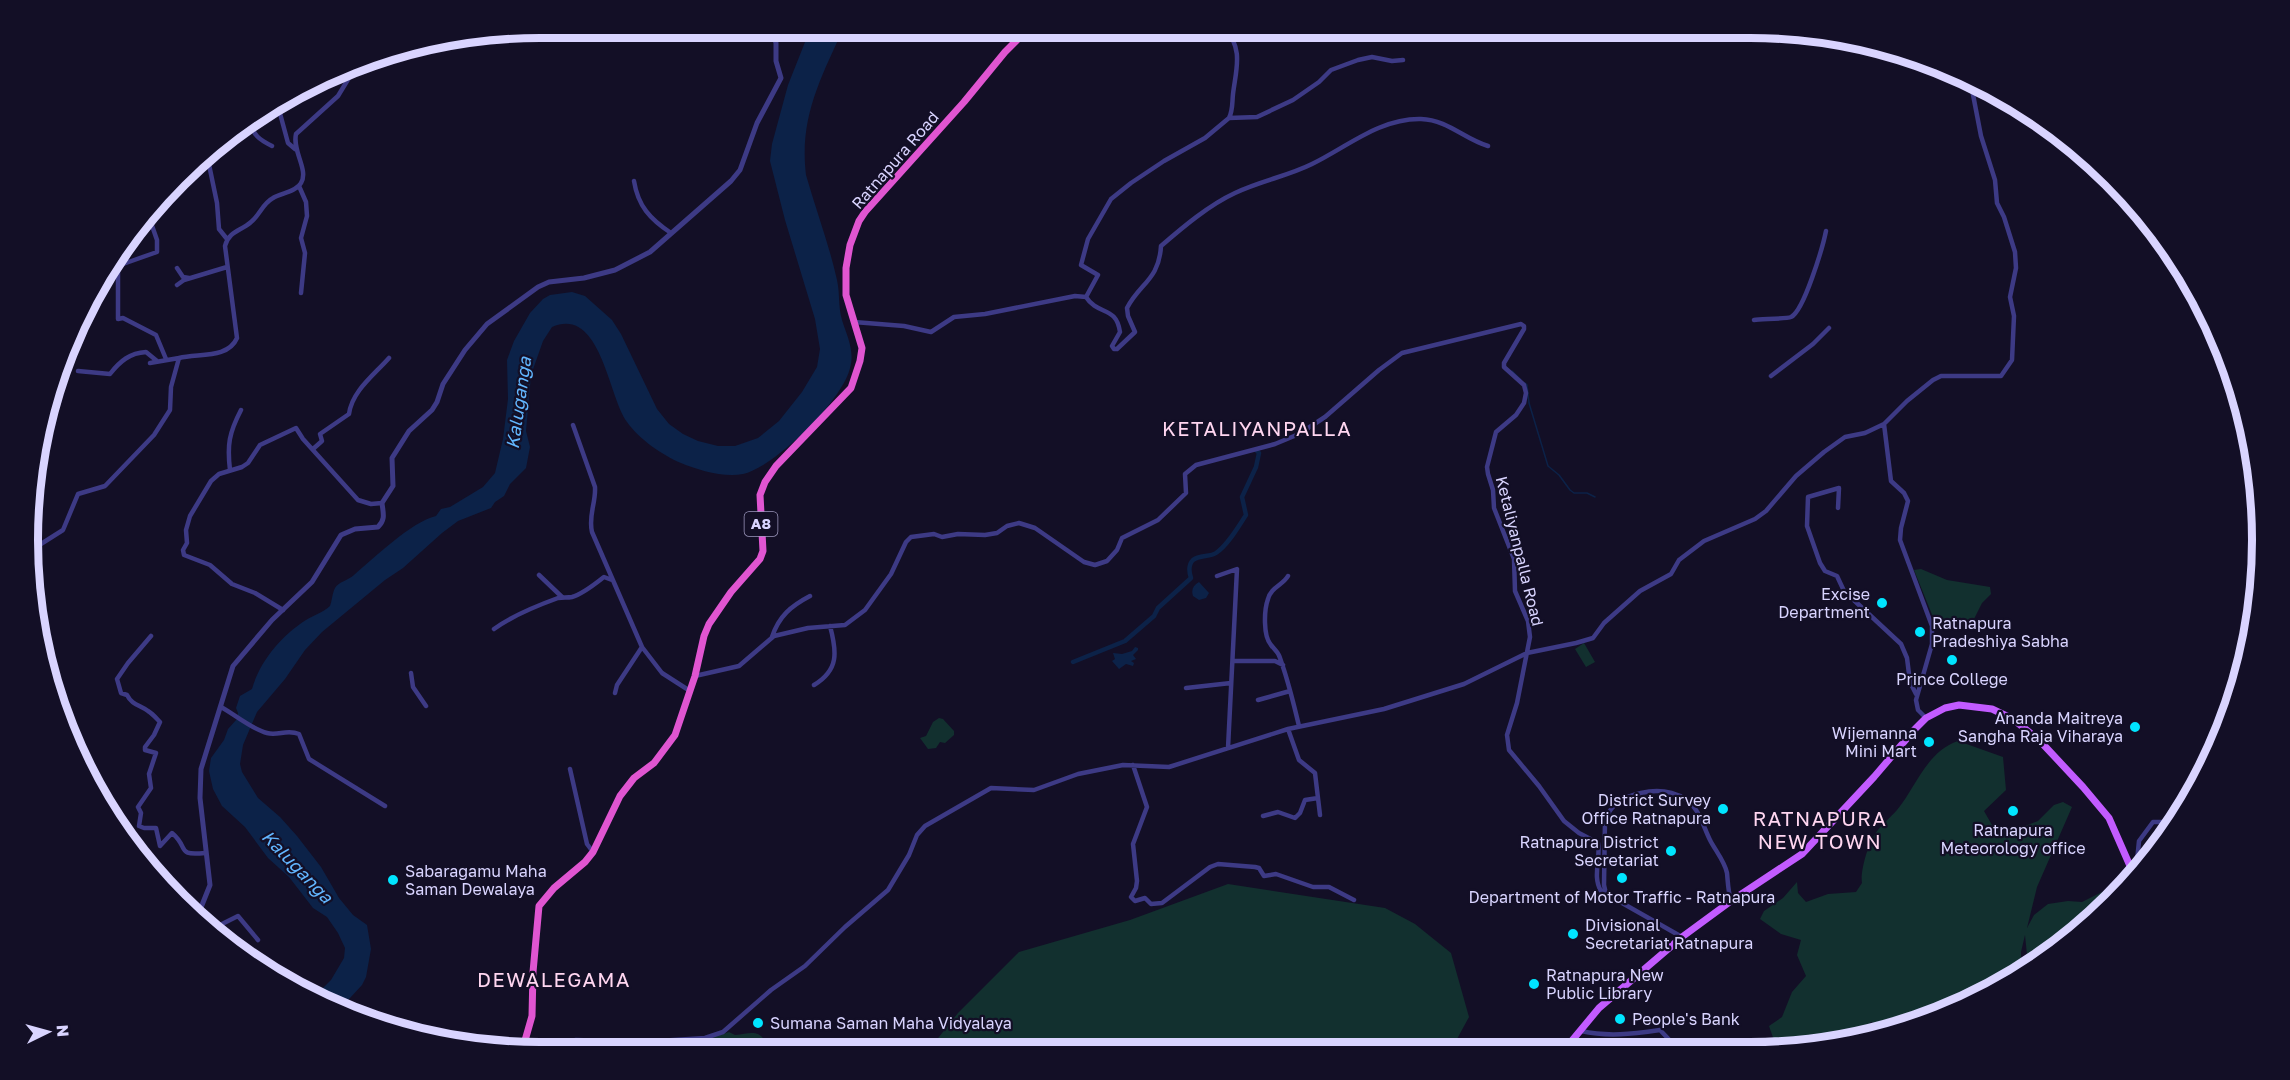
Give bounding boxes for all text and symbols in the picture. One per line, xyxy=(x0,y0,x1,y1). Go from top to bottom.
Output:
street label: Ratnapura Road xyxy=(847,107,943,213)
water label: Kaluganga xyxy=(501,355,535,450)
district label: KETALIYANPALLA xyxy=(1162,416,1352,440)
street label: Ketaliyanpalla Road xyxy=(1492,474,1548,628)
road number: A8 xyxy=(744,512,777,536)
place label: Excise Department xyxy=(1778,584,1870,622)
marker: Excise Department xyxy=(1875,596,1889,610)
place label: Ratnapura Pradeshiya Sabha xyxy=(1932,613,2069,651)
marker: Ratnapura Pradeshiya Sabha xyxy=(1913,625,1927,639)
marker: Prince College xyxy=(1945,653,1959,667)
place label: Prince College xyxy=(1896,669,2008,689)
place label: Ananda Maitreya Sangha Raja Viharaya xyxy=(1958,708,2123,746)
marker: Ananda Maitreya Sangha Raja Viharaya xyxy=(2128,720,2142,734)
place label: Wijemanna Mini Mart xyxy=(1832,723,1917,761)
marker: Wijemanna Mini Mart xyxy=(1922,735,1936,749)
place label: District Survey Office Ratnapura xyxy=(1582,790,1711,828)
marker: District Survey Office Ratnapura xyxy=(1716,802,1730,816)
marker: Ratnapura Meteorology office xyxy=(2006,804,2020,818)
district label: RATNAPURA NEW TOWN xyxy=(1753,806,1887,853)
place label: Ratnapura Meteorology office xyxy=(1941,820,2085,858)
water label: Kaluganga xyxy=(258,825,338,908)
place label: Ratnapura District Secretariat xyxy=(1519,832,1659,870)
marker: Ratnapura District Secretariat xyxy=(1664,844,1678,858)
place label: Sabaragamu Maha Saman Dewalaya xyxy=(405,861,547,899)
marker: Department of Motor Traffic - Ratnapura xyxy=(1615,871,1629,885)
marker: Sabaragamu Maha Saman Dewalaya xyxy=(386,873,400,887)
place label: Department of Motor Traffic - Ratnapura xyxy=(1469,887,1775,907)
place label: Divisional Secretariat Ratnapura xyxy=(1585,915,1753,953)
marker: Divisional Secretariat Ratnapura xyxy=(1566,927,1580,941)
place label: Ratnapura New Public Library xyxy=(1546,965,1664,1003)
district label: DEWALEGAMA xyxy=(477,967,631,991)
marker: Ratnapura New Public Library xyxy=(1527,977,1541,991)
north arrow xyxy=(18,1002,78,1062)
place label: People's Bank xyxy=(1632,1009,1740,1029)
marker: People's Bank xyxy=(1613,1012,1627,1026)
place label: Sumana Saman Maha Vidyalaya xyxy=(770,1013,1012,1033)
marker: Sumana Saman Maha Vidyalaya xyxy=(751,1016,765,1030)
text: N xyxy=(52,1024,73,1038)

